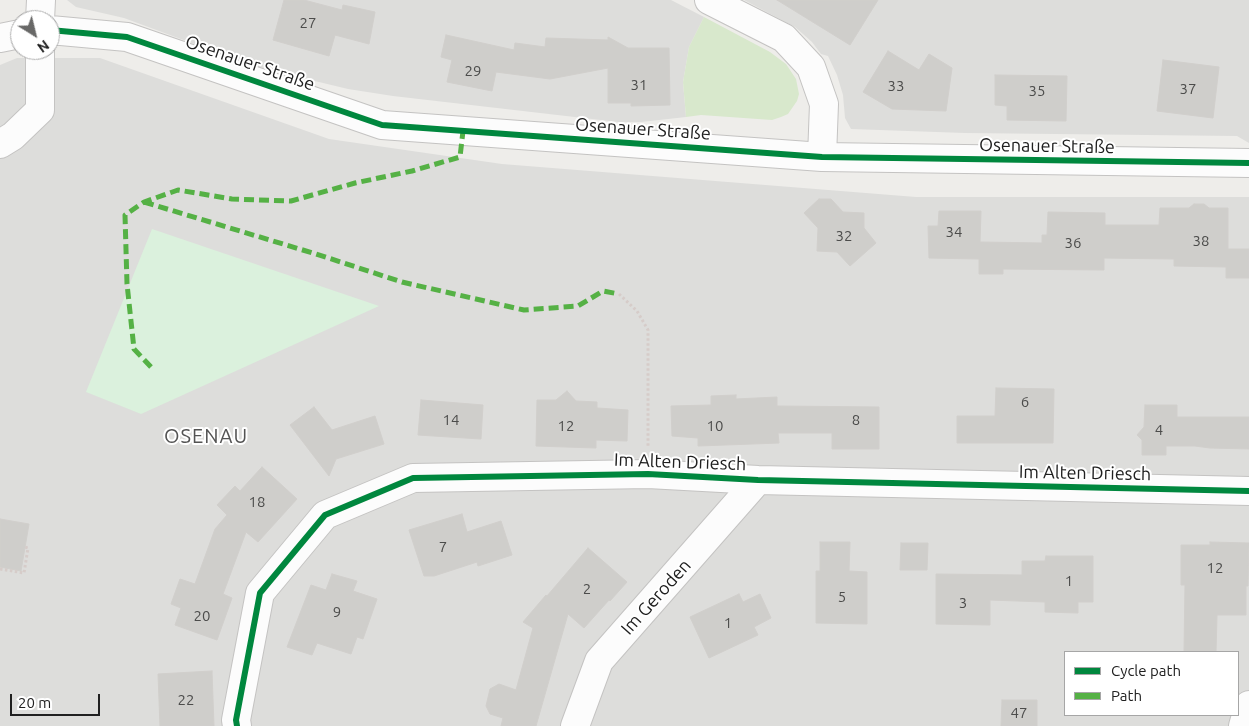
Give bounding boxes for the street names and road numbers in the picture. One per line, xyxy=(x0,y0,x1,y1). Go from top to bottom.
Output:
street label: Osenauer Straße xyxy=(182,31,318,95)
street label: Osenauer Straße xyxy=(575,113,711,145)
street label: Osenauer Straße xyxy=(979,134,1115,158)
street label: Im Alten Driesch xyxy=(613,449,747,475)
street label: Im Alten Driesch xyxy=(1019,461,1151,485)
street label: Im Geroden xyxy=(616,555,696,639)

